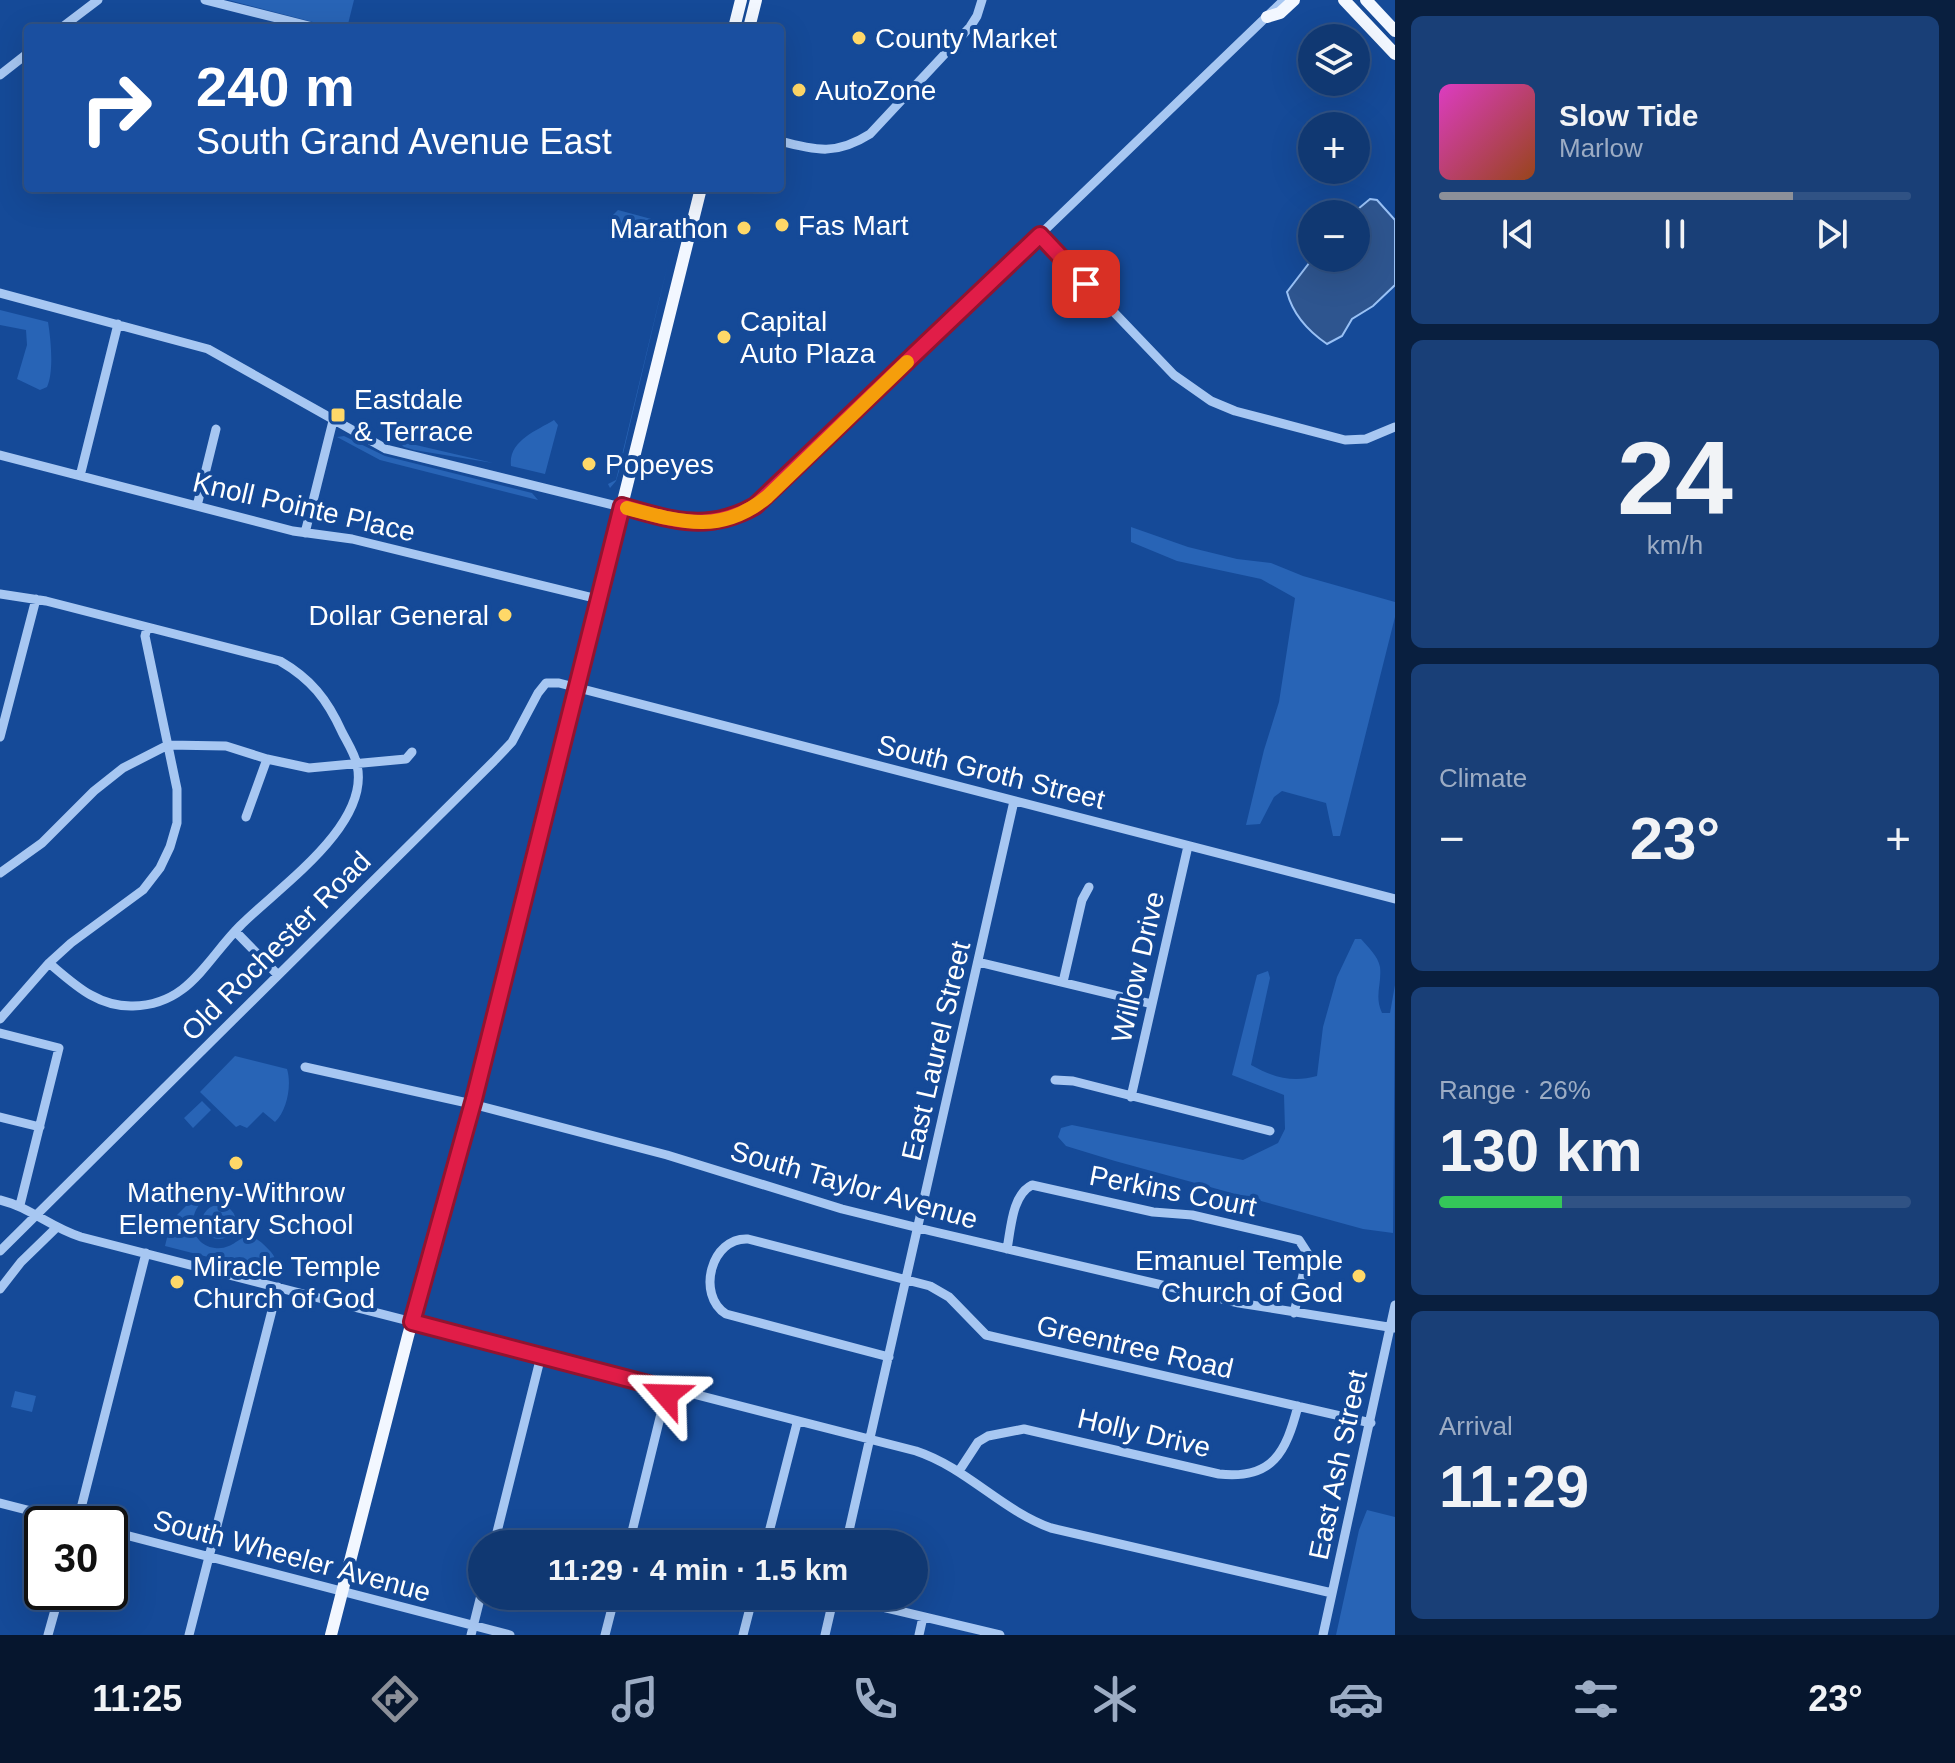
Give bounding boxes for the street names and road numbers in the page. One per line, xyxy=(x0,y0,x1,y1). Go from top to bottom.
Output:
street label: Knoll Pointe Place xyxy=(190,466,418,548)
street label: South Groth Street xyxy=(874,729,1108,815)
street label: Old Rochester Road xyxy=(175,845,377,1047)
street label: Willow Drive xyxy=(1106,888,1170,1046)
street label: East Laurel Street xyxy=(896,938,976,1164)
street label: South Taylor Avenue xyxy=(727,1135,981,1235)
street label: Perkins Court xyxy=(1087,1160,1259,1222)
street label: Greentree Road xyxy=(1034,1309,1236,1385)
street label: East Ash Street xyxy=(1303,1367,1373,1563)
street label: Holly Drive xyxy=(1075,1403,1213,1463)
street label: South Wheeler Avenue xyxy=(150,1504,434,1608)

